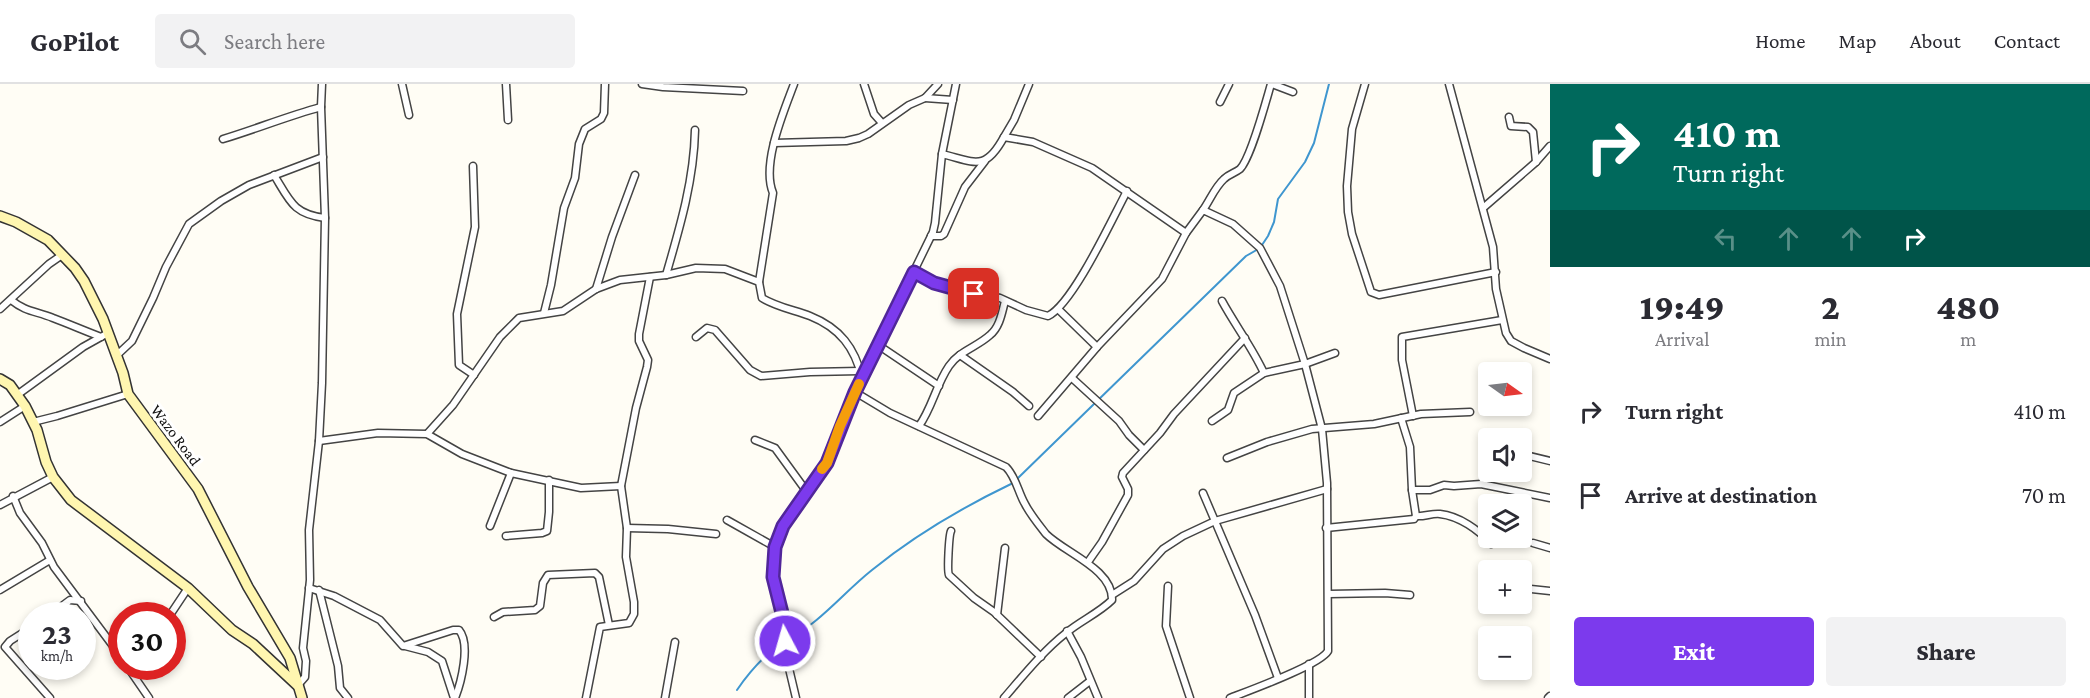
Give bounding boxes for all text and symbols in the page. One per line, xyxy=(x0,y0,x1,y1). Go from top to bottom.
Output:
search box xyxy=(155,14,575,68)
icon: search xyxy=(176,25,209,58)
text: GoPilot xyxy=(30,26,119,57)
text: Search here xyxy=(224,29,325,54)
text: Home xyxy=(1755,29,1805,53)
text: Map xyxy=(1838,29,1877,53)
text: About xyxy=(1910,29,1961,53)
text: Contact xyxy=(1994,29,2060,53)
icon: right xyxy=(1574,108,1652,186)
text: 410 m xyxy=(1673,109,1781,156)
text: Turn right xyxy=(1673,158,1784,188)
icon: left xyxy=(1709,222,1742,255)
icon: ahead xyxy=(1772,222,1805,255)
icon: ahead xyxy=(1835,222,1868,255)
icon: right xyxy=(1898,222,1931,255)
pin xyxy=(948,268,999,319)
icon: arrive xyxy=(957,277,990,310)
text: 19:49 xyxy=(1640,287,1725,327)
text: 2 xyxy=(1821,287,1840,327)
text: 480 xyxy=(1936,287,2000,327)
text: Arrival xyxy=(1655,328,1709,350)
text: min xyxy=(1814,328,1846,350)
text: m xyxy=(1960,328,1976,350)
north arrow xyxy=(1478,362,1532,416)
map controls xyxy=(1478,362,1532,680)
icon: right xyxy=(1574,395,1607,428)
text: Turn right xyxy=(1625,399,1723,424)
text: 410 m xyxy=(2013,399,2066,424)
street label: Wazo Road xyxy=(148,401,205,469)
button: sound xyxy=(1478,428,1532,482)
icon: arrive xyxy=(1574,479,1607,512)
text: Arrive at destination xyxy=(1625,483,1817,508)
text: 70 m xyxy=(2022,483,2066,508)
button: layers xyxy=(1478,494,1532,548)
button: + xyxy=(1478,560,1532,614)
speed limit sign: 30 xyxy=(108,602,186,680)
position arrow xyxy=(753,609,817,673)
text: 23 xyxy=(42,617,72,650)
button: Exit xyxy=(1574,617,1814,686)
button: Share xyxy=(1826,617,2066,686)
button: − xyxy=(1478,626,1532,680)
text: km/h xyxy=(41,648,73,664)

